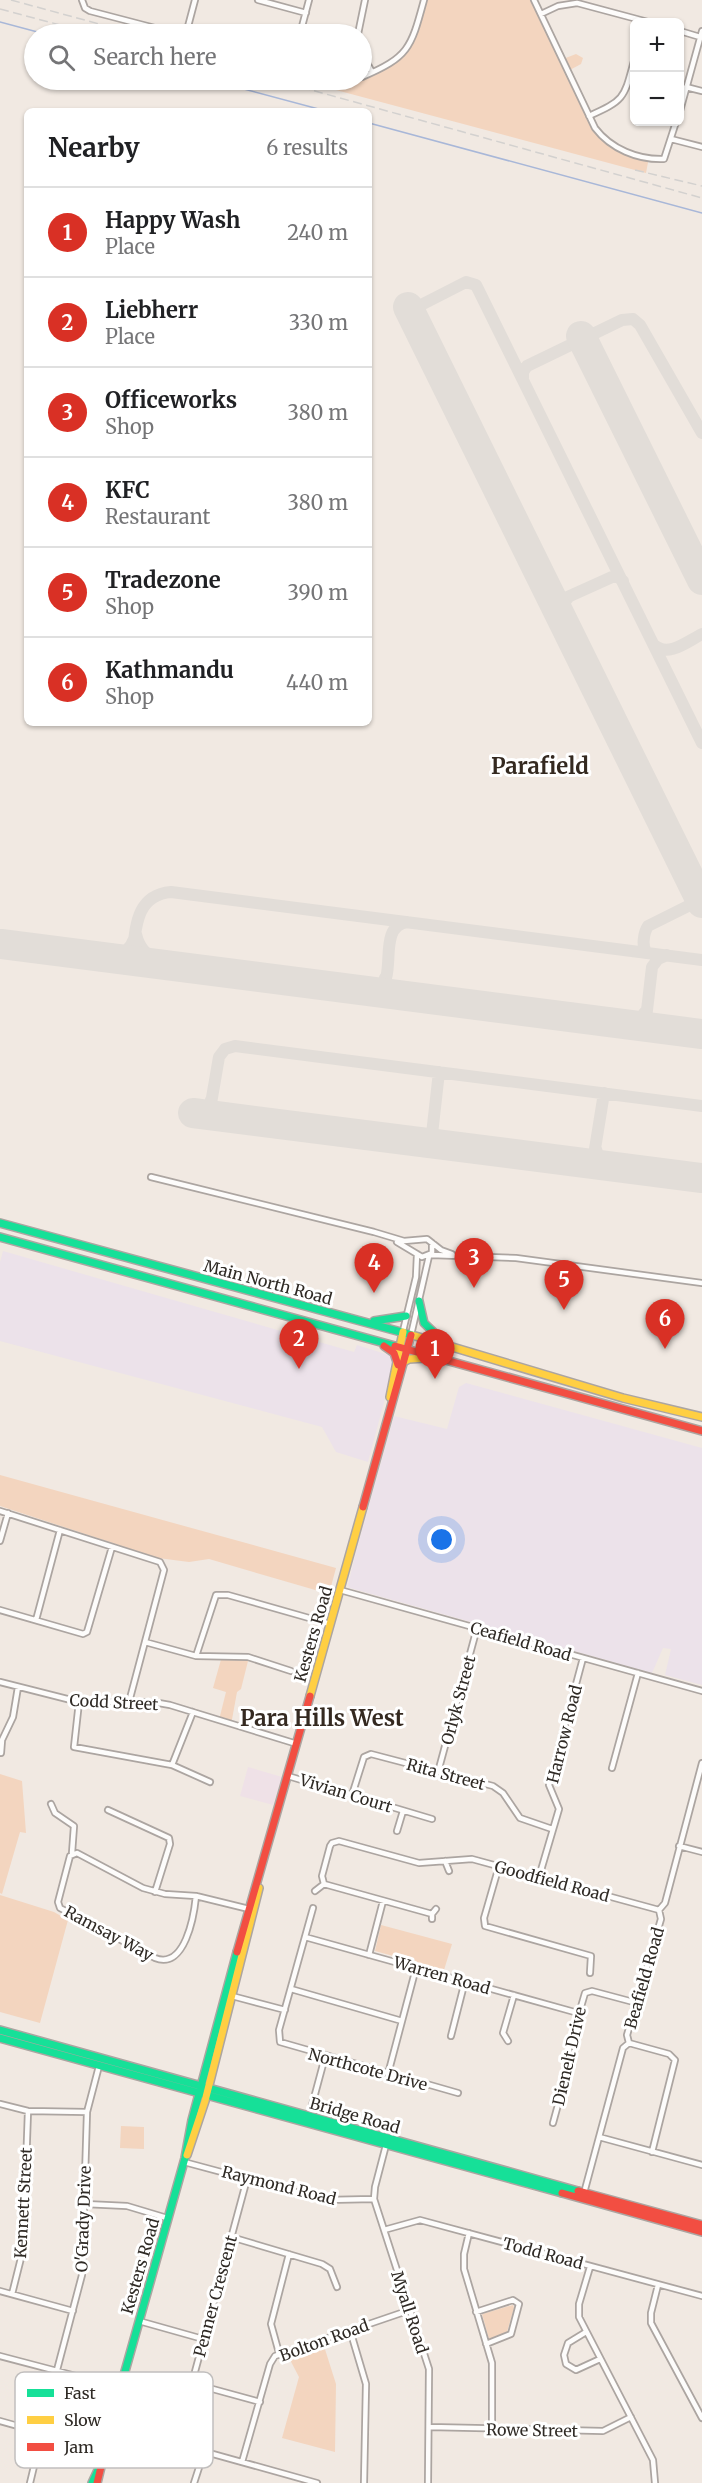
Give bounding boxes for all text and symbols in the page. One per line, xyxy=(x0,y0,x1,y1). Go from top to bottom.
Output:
map controls xyxy=(630,18,684,126)
button: + xyxy=(630,18,684,72)
search box xyxy=(24,24,372,90)
icon: search xyxy=(45,41,78,74)
text: Search here xyxy=(93,43,216,71)
button: − xyxy=(630,72,684,126)
text: Nearby xyxy=(48,131,140,164)
text: 6 results xyxy=(266,135,348,160)
text: Happy Wash xyxy=(105,206,240,234)
text: 1 xyxy=(63,220,72,245)
text: 240 m xyxy=(287,220,348,245)
text: Place xyxy=(105,234,155,259)
text: Liebherr xyxy=(105,296,198,324)
text: 2 xyxy=(62,310,73,335)
text: 330 m xyxy=(289,310,348,335)
text: Place xyxy=(105,324,155,349)
text: Officeworks xyxy=(105,386,237,414)
text: 3 xyxy=(62,400,73,425)
text: 380 m xyxy=(287,400,348,425)
text: Shop xyxy=(105,414,154,439)
text: KFC xyxy=(105,476,150,504)
text: 4 xyxy=(61,490,74,515)
text: 380 m xyxy=(287,490,348,515)
text: Restaurant xyxy=(105,504,210,529)
text: Tradezone xyxy=(105,566,221,594)
text: 5 xyxy=(62,580,73,605)
text: 390 m xyxy=(288,580,348,605)
text: Shop xyxy=(105,594,154,619)
text: Kathmandu xyxy=(105,656,234,684)
text: 6 xyxy=(61,670,74,695)
text: 440 m xyxy=(286,670,348,695)
text: Shop xyxy=(105,684,154,709)
district label: Parafield xyxy=(491,752,589,780)
pin: 3 xyxy=(454,1238,494,1288)
pin: 4 xyxy=(354,1244,394,1293)
street label: Main North Road xyxy=(202,1255,335,1309)
pin: 5 xyxy=(544,1260,584,1310)
pin: 6 xyxy=(646,1300,684,1349)
pin: 2 xyxy=(280,1320,318,1369)
pin: 1 xyxy=(416,1330,454,1379)
your location xyxy=(427,1525,456,1554)
street label: Kesters Road xyxy=(290,1583,336,1684)
street label: Ceafield Road xyxy=(468,1617,574,1665)
street label: Orlyk Street xyxy=(436,1652,480,1747)
street label: Harrow Road xyxy=(542,1682,586,1785)
street label: Codd Street xyxy=(69,1690,160,1714)
district label: Para Hills West xyxy=(240,1704,404,1732)
street label: Rita Street xyxy=(404,1754,488,1794)
street label: Vivian Court xyxy=(296,1769,395,1817)
street label: Goodfield Road xyxy=(492,1856,612,1906)
street label: Ramsay Way xyxy=(61,1901,158,1965)
street label: Beafield Road xyxy=(620,1924,668,2031)
street label: Warren Road xyxy=(390,1951,493,1998)
street label: Dienelt Drive xyxy=(548,2005,590,2107)
street label: Northcote Drive xyxy=(306,2044,430,2094)
street label: Bridge Road xyxy=(307,2093,403,2138)
street label: Kennett Street xyxy=(10,2146,36,2259)
street label: Raymond Road xyxy=(220,2161,338,2209)
street label: O'Grady Drive xyxy=(71,2165,95,2273)
street label: Kesters Road xyxy=(117,2215,163,2316)
street label: Penner Crescent xyxy=(189,2232,241,2359)
street label: Todd Road xyxy=(501,2233,586,2273)
street label: Myall Road xyxy=(387,2268,433,2356)
street label: Bolton Road xyxy=(277,2314,372,2365)
legend xyxy=(15,2372,213,2468)
text: Fast xyxy=(64,2383,97,2403)
text: Slow xyxy=(64,2410,102,2430)
street label: Rowe Street xyxy=(486,2419,579,2441)
text: Jam xyxy=(63,2437,94,2457)

